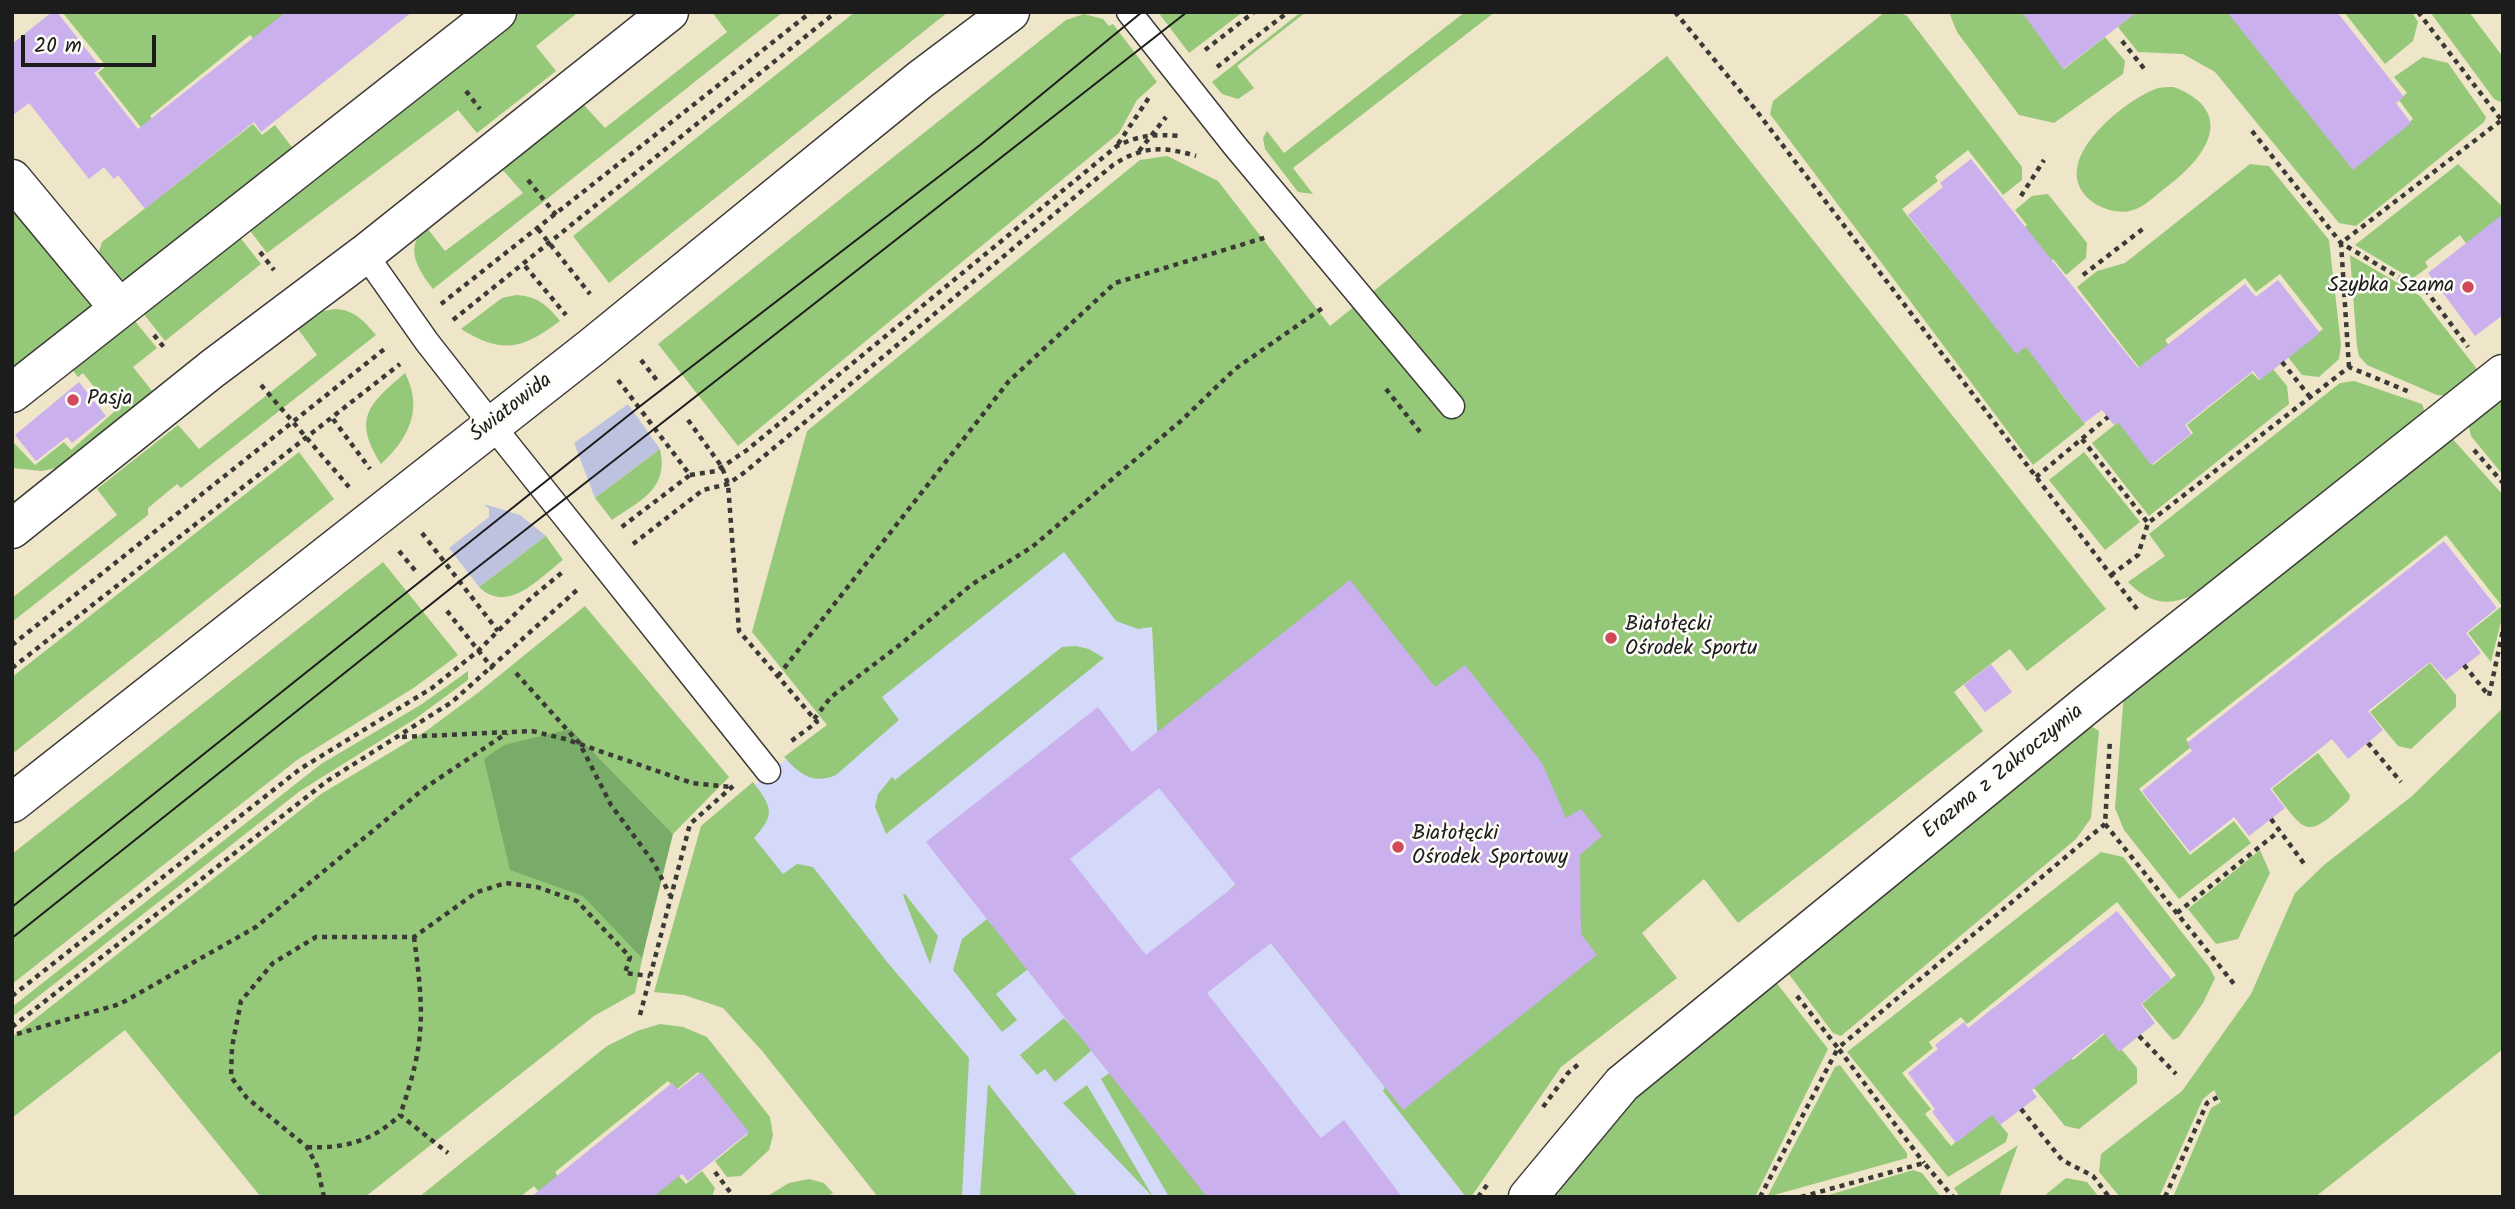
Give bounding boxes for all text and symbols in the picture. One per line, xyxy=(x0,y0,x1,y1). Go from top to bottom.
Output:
scale bar xyxy=(24,21,159,65)
text: 20 m xyxy=(34,30,82,63)
place label: Szybka Szama xyxy=(2328,274,2454,300)
marker: Szybka Szama xyxy=(2460,279,2476,295)
street label: Światowida xyxy=(466,369,558,449)
place label: Pasja xyxy=(87,387,132,413)
marker: Pasja xyxy=(65,392,81,408)
place label: Białołęcki Ośrodek Sportu xyxy=(1625,613,1757,663)
marker: Białołęcki Ośrodek Sportu xyxy=(1603,630,1619,646)
street label: Erazma z Zakroczymia xyxy=(1918,700,2090,846)
place label: Białołęcki Ośrodek Sportowy xyxy=(1412,822,1568,872)
marker: Białołęcki Ośrodek Sportowy xyxy=(1390,839,1406,855)

